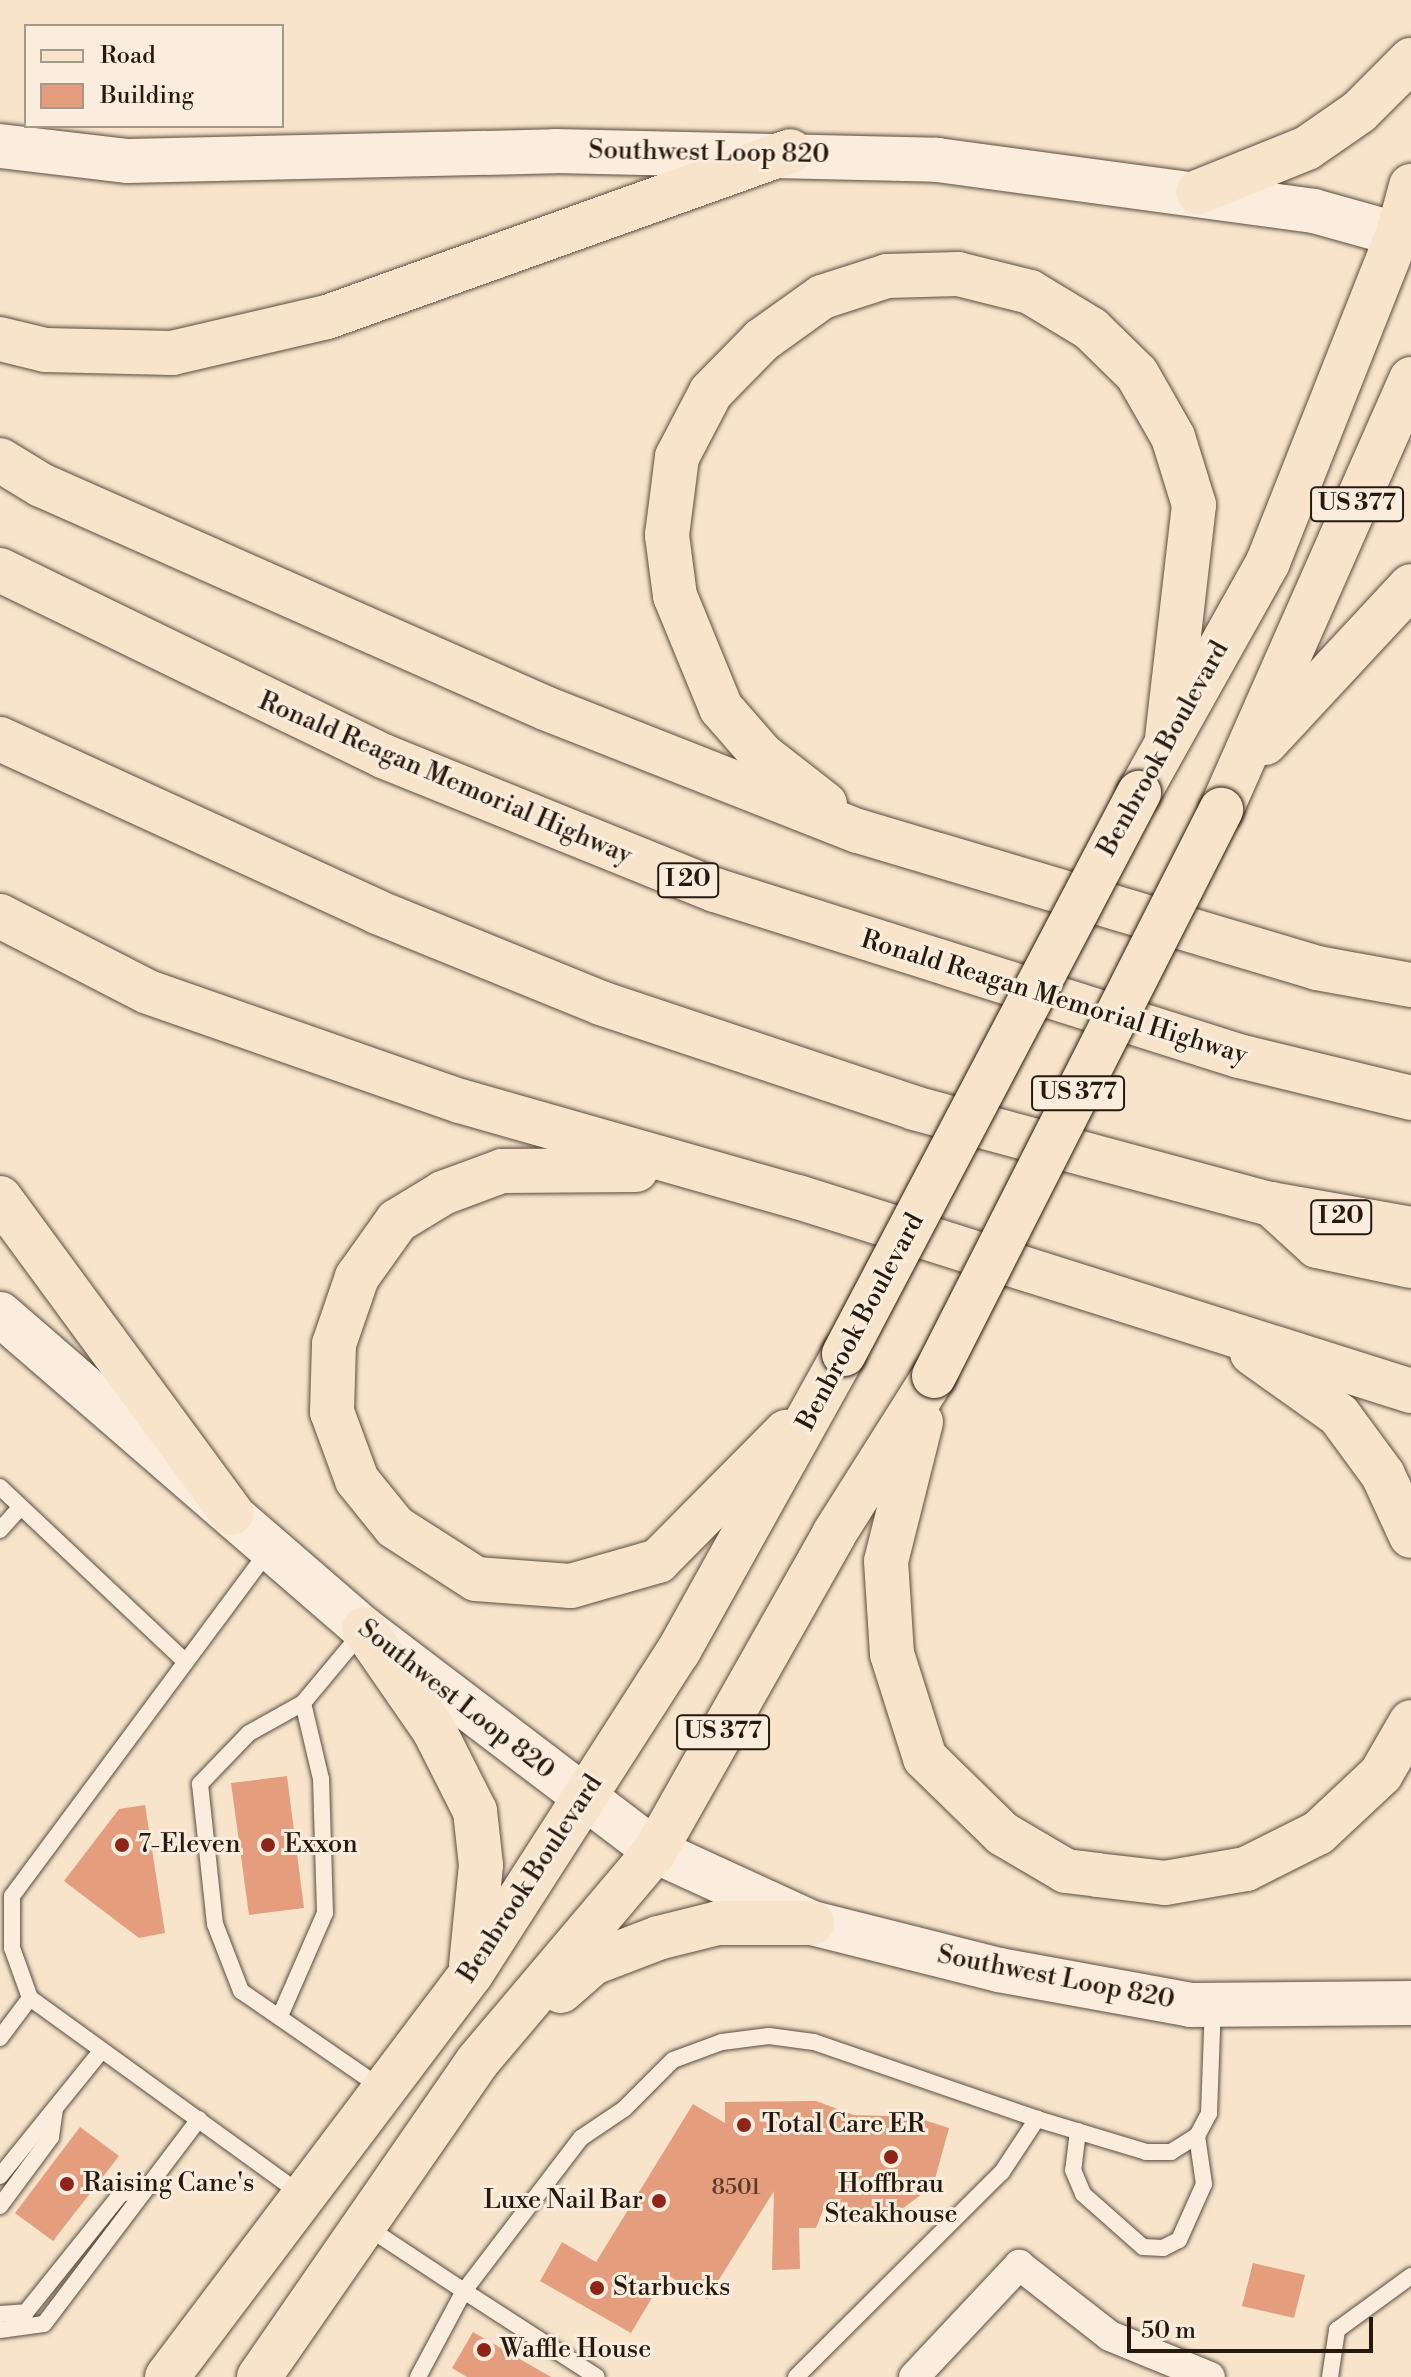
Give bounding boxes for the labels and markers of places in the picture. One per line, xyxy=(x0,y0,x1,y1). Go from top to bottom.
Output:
place label: 7-Eleven xyxy=(138,1829,240,1861)
place label: Exxon xyxy=(284,1829,358,1861)
marker: 7-Eleven xyxy=(113,1836,131,1854)
marker: Exxon xyxy=(259,1836,277,1854)
place label: Total Care ER xyxy=(762,2109,925,2141)
marker: Total Care ER xyxy=(733,2114,755,2136)
marker: Hoffbrau Steakhouse xyxy=(882,2148,900,2166)
place label: Raising Cane's xyxy=(83,2168,254,2200)
place label: Hoffbrau Steakhouse xyxy=(824,2169,958,2230)
marker: Raising Cane's xyxy=(58,2175,76,2193)
place label: Luxe Nail Bar xyxy=(483,2185,643,2217)
marker: Luxe Nail Bar xyxy=(650,2192,668,2210)
place label: Starbucks xyxy=(613,2272,730,2304)
marker: Starbucks xyxy=(588,2279,606,2297)
place label: Waffle House xyxy=(500,2334,651,2366)
marker: Waffle House xyxy=(475,2341,493,2359)

